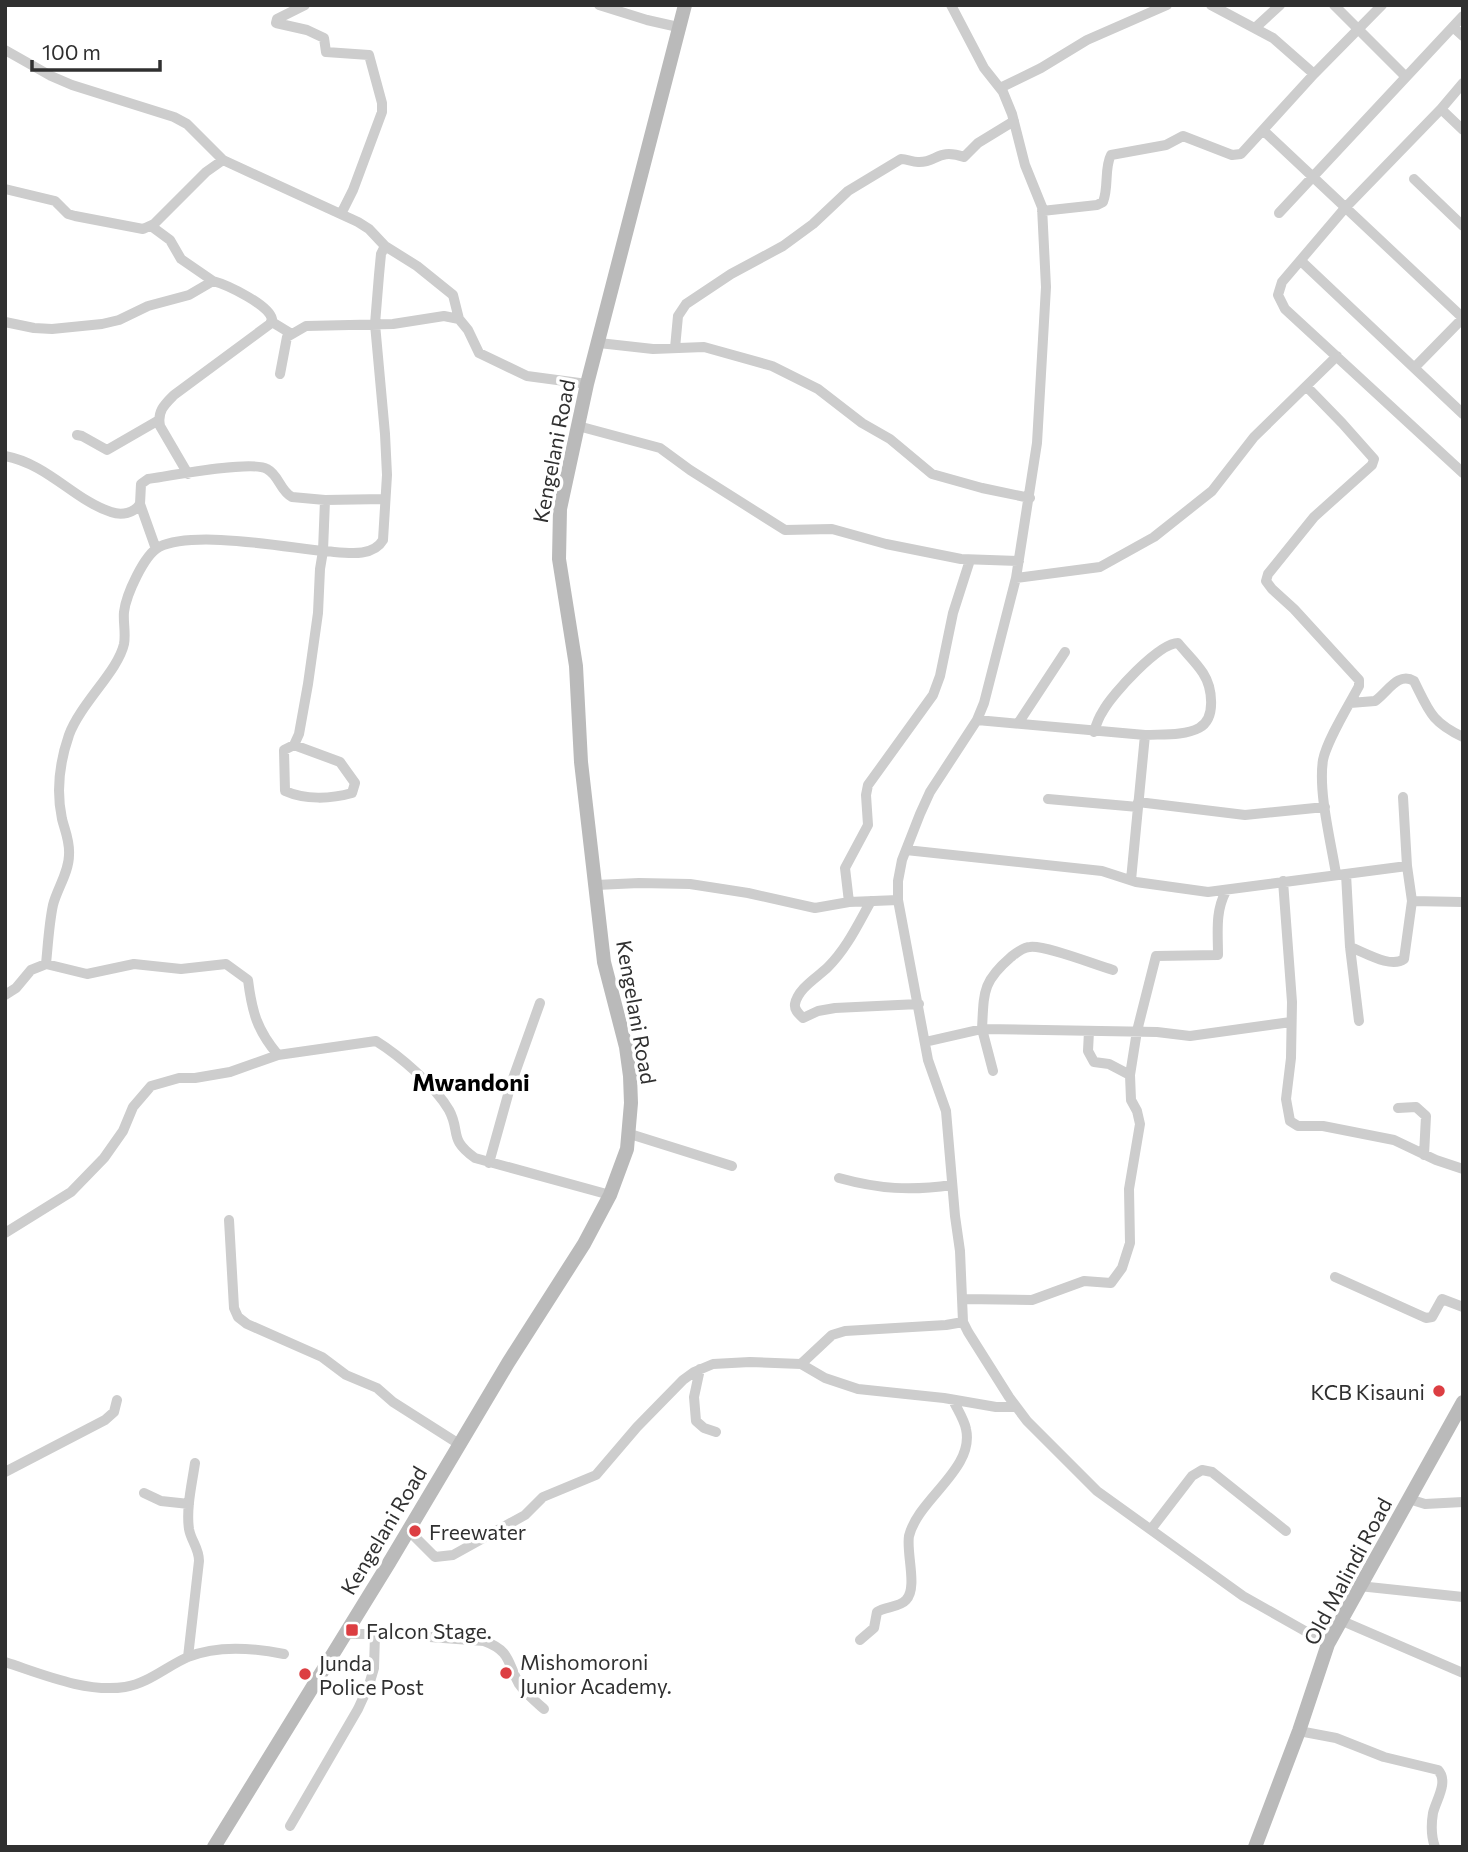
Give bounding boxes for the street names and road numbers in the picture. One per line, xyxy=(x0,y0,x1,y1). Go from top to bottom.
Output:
street label: Kengelani Road xyxy=(527,377,579,525)
street label: Kengelani Road xyxy=(612,938,662,1086)
street label: Kengelani Road xyxy=(335,1461,431,1599)
street label: Old Malindi Road xyxy=(1298,1493,1396,1649)

